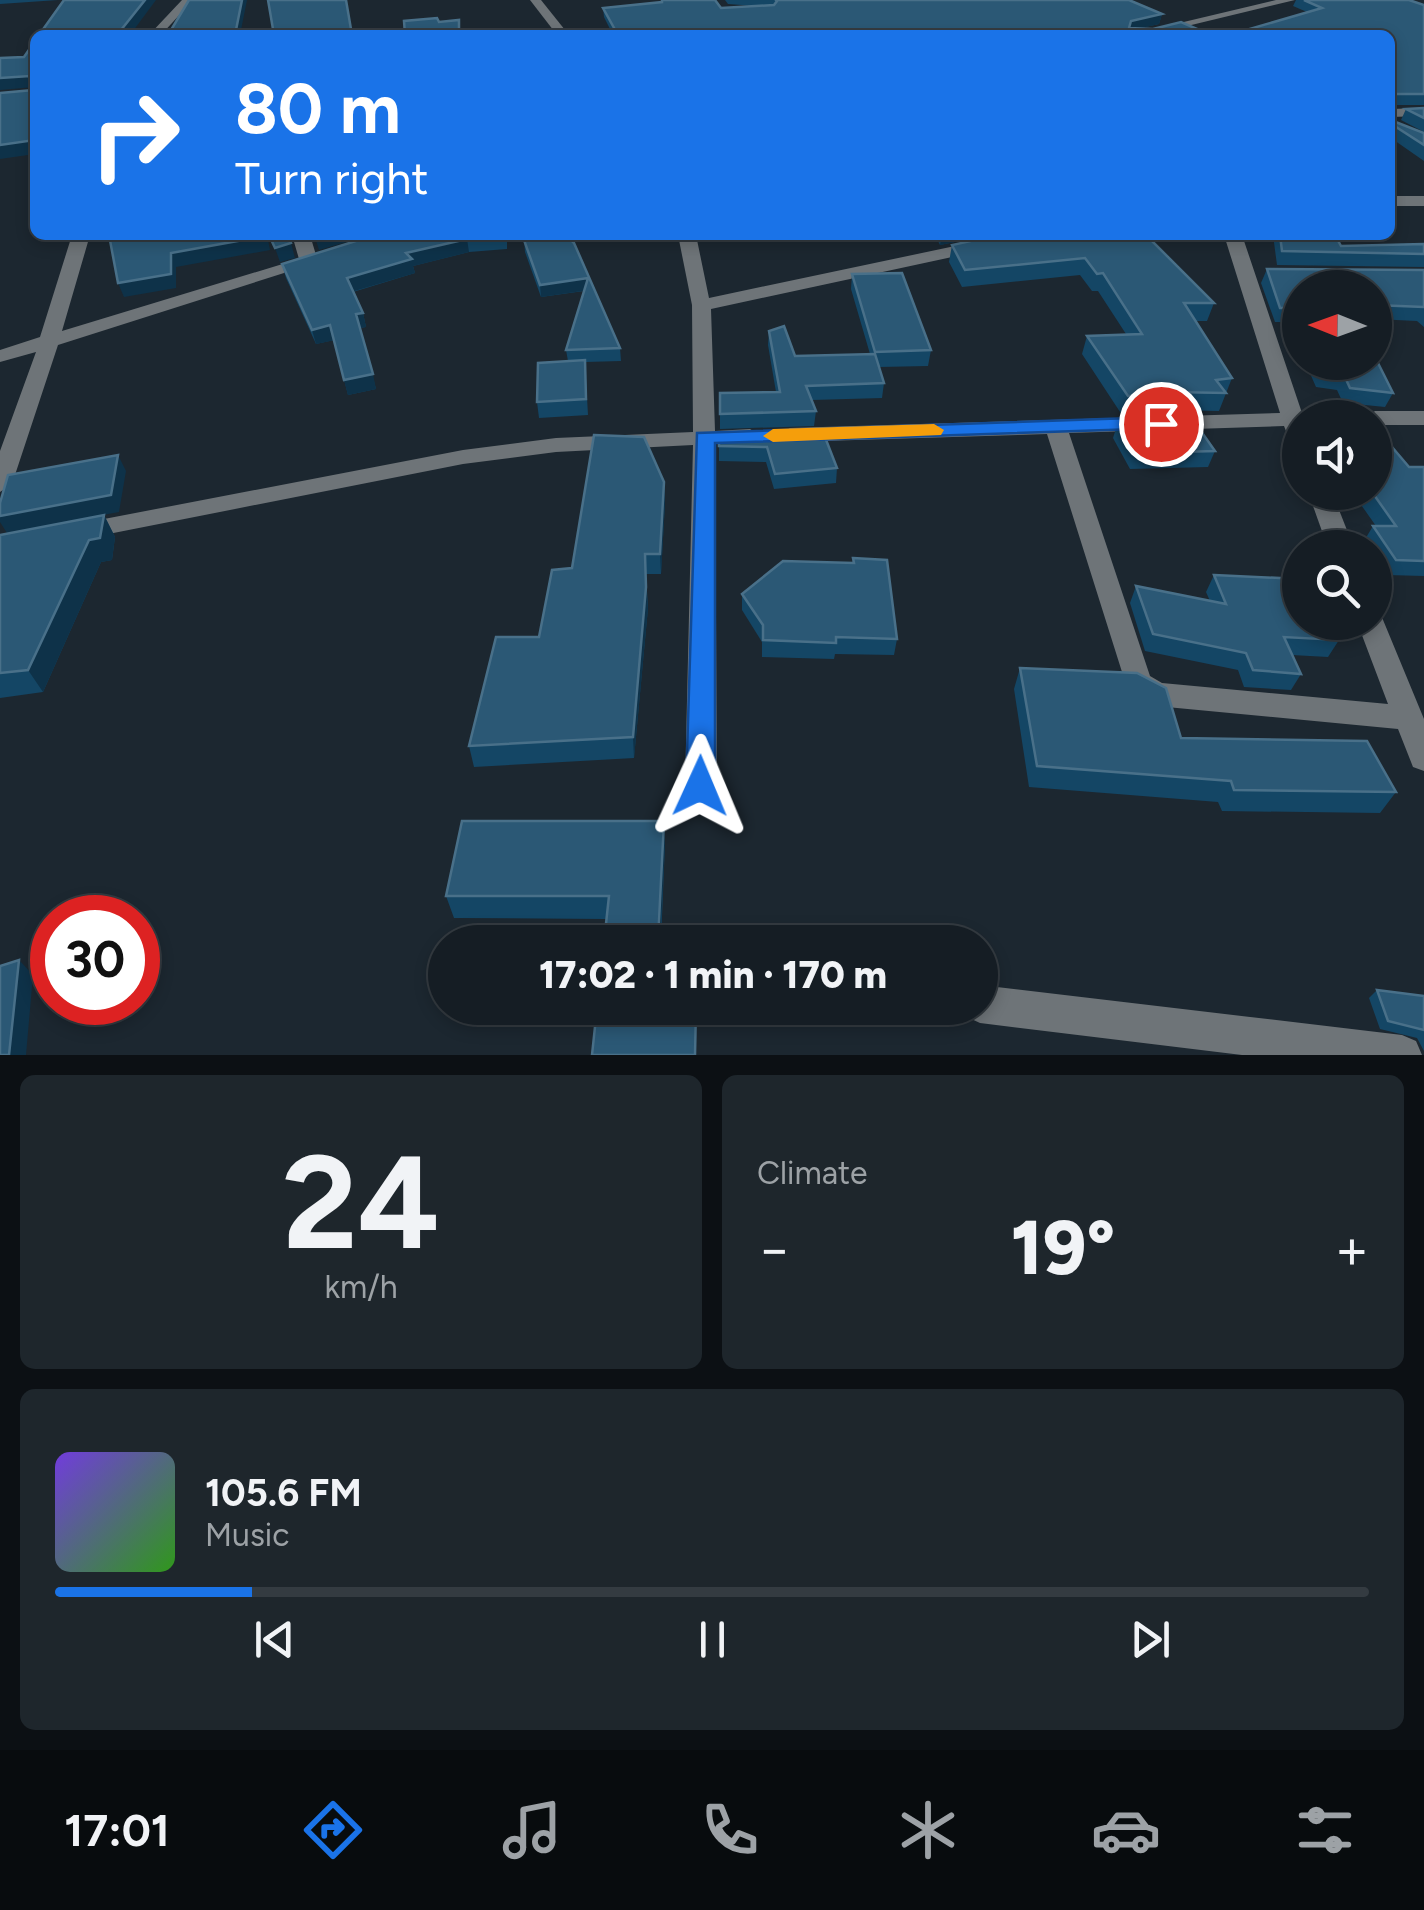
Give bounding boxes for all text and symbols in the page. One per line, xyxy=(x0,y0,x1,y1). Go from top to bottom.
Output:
text: 80 m xyxy=(235,66,401,151)
icon: right xyxy=(70,70,200,200)
text: Turn right xyxy=(235,151,428,205)
north arrow xyxy=(1282,270,1392,380)
map controls xyxy=(1282,270,1392,640)
pin xyxy=(1119,382,1204,467)
icon: arrive xyxy=(1134,397,1189,452)
button: sound xyxy=(1282,400,1392,510)
button: search xyxy=(1282,530,1392,640)
position arrow xyxy=(648,734,752,838)
speed limit sign: 30 xyxy=(30,895,160,1025)
text: 17:02 · 1 min · 170 m xyxy=(539,952,887,998)
text: 24 xyxy=(282,1125,440,1281)
text: Climate xyxy=(757,1154,868,1192)
text: 19° xyxy=(1011,1203,1115,1293)
text: − xyxy=(757,1216,791,1282)
text: + xyxy=(1335,1216,1369,1282)
text: km/h xyxy=(324,1268,398,1306)
text: 105.6 FM xyxy=(205,1470,362,1516)
text: Music xyxy=(205,1516,290,1554)
icon: previous xyxy=(247,1612,302,1667)
icon: pause xyxy=(685,1612,740,1667)
icon: next xyxy=(1123,1612,1178,1667)
icon: directions xyxy=(298,1795,368,1865)
icon: music xyxy=(497,1795,567,1865)
icon: phone xyxy=(695,1795,765,1865)
icon: climate xyxy=(893,1795,963,1865)
icon: car xyxy=(1091,1795,1161,1865)
icon: filters xyxy=(1290,1795,1360,1865)
text: 17:01 xyxy=(64,1803,170,1857)

